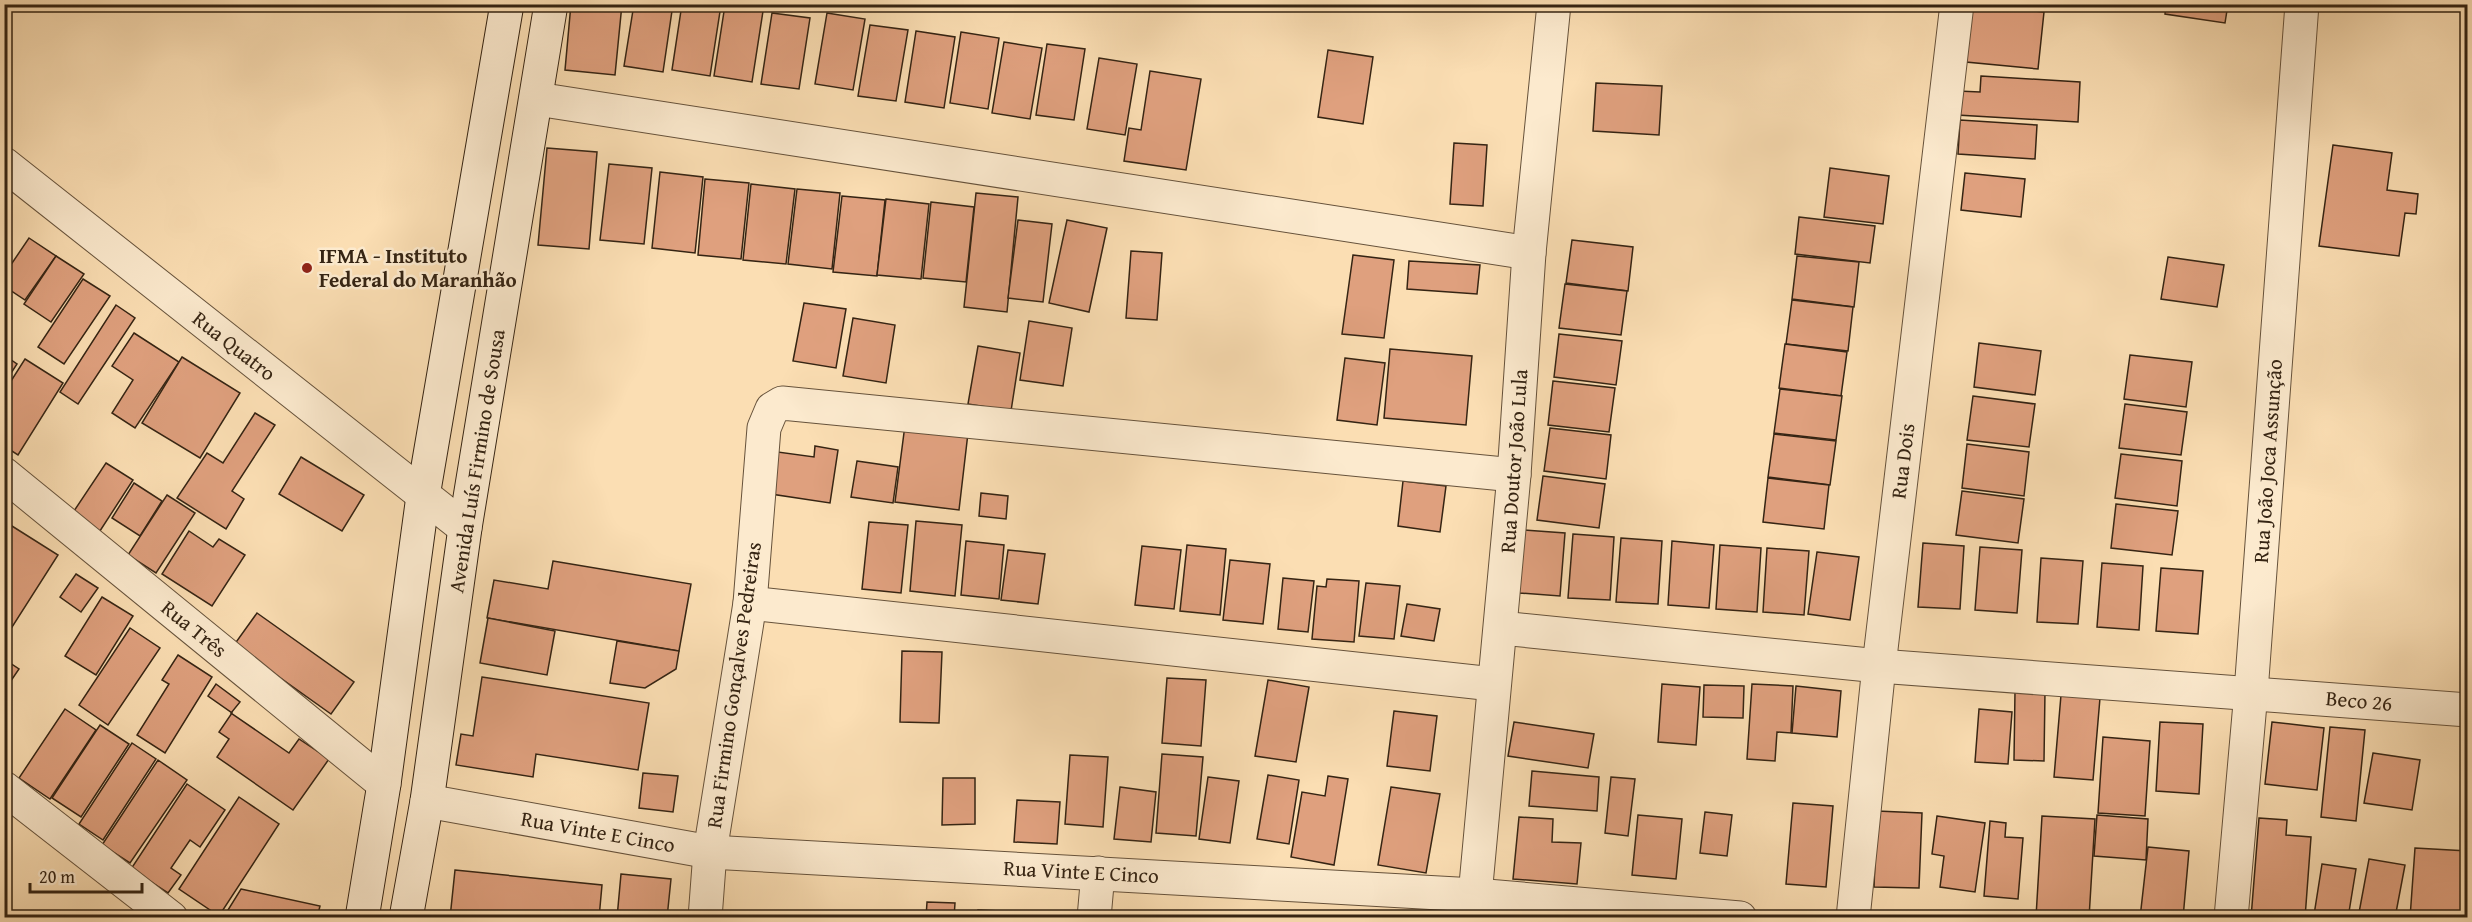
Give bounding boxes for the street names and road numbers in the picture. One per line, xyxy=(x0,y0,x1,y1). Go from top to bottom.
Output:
street label: Rua Quatro xyxy=(186,303,283,388)
street label: Avenida Luís Firmino de Sousa xyxy=(440,327,513,595)
street label: Rua João Joca Assunção xyxy=(2245,358,2290,564)
street label: Rua Doutor João Lula xyxy=(1492,368,1535,554)
street label: Rua Dois xyxy=(1883,421,1923,500)
street label: Rua Firmino Gonçalves Pedreiras xyxy=(698,540,769,830)
street label: Rua Três xyxy=(155,592,234,665)
street label: Beco 26 xyxy=(2324,682,2394,719)
street label: Rua Vinte E Cinco xyxy=(519,803,677,860)
street label: Rua Vinte E Cinco xyxy=(1002,852,1160,891)

